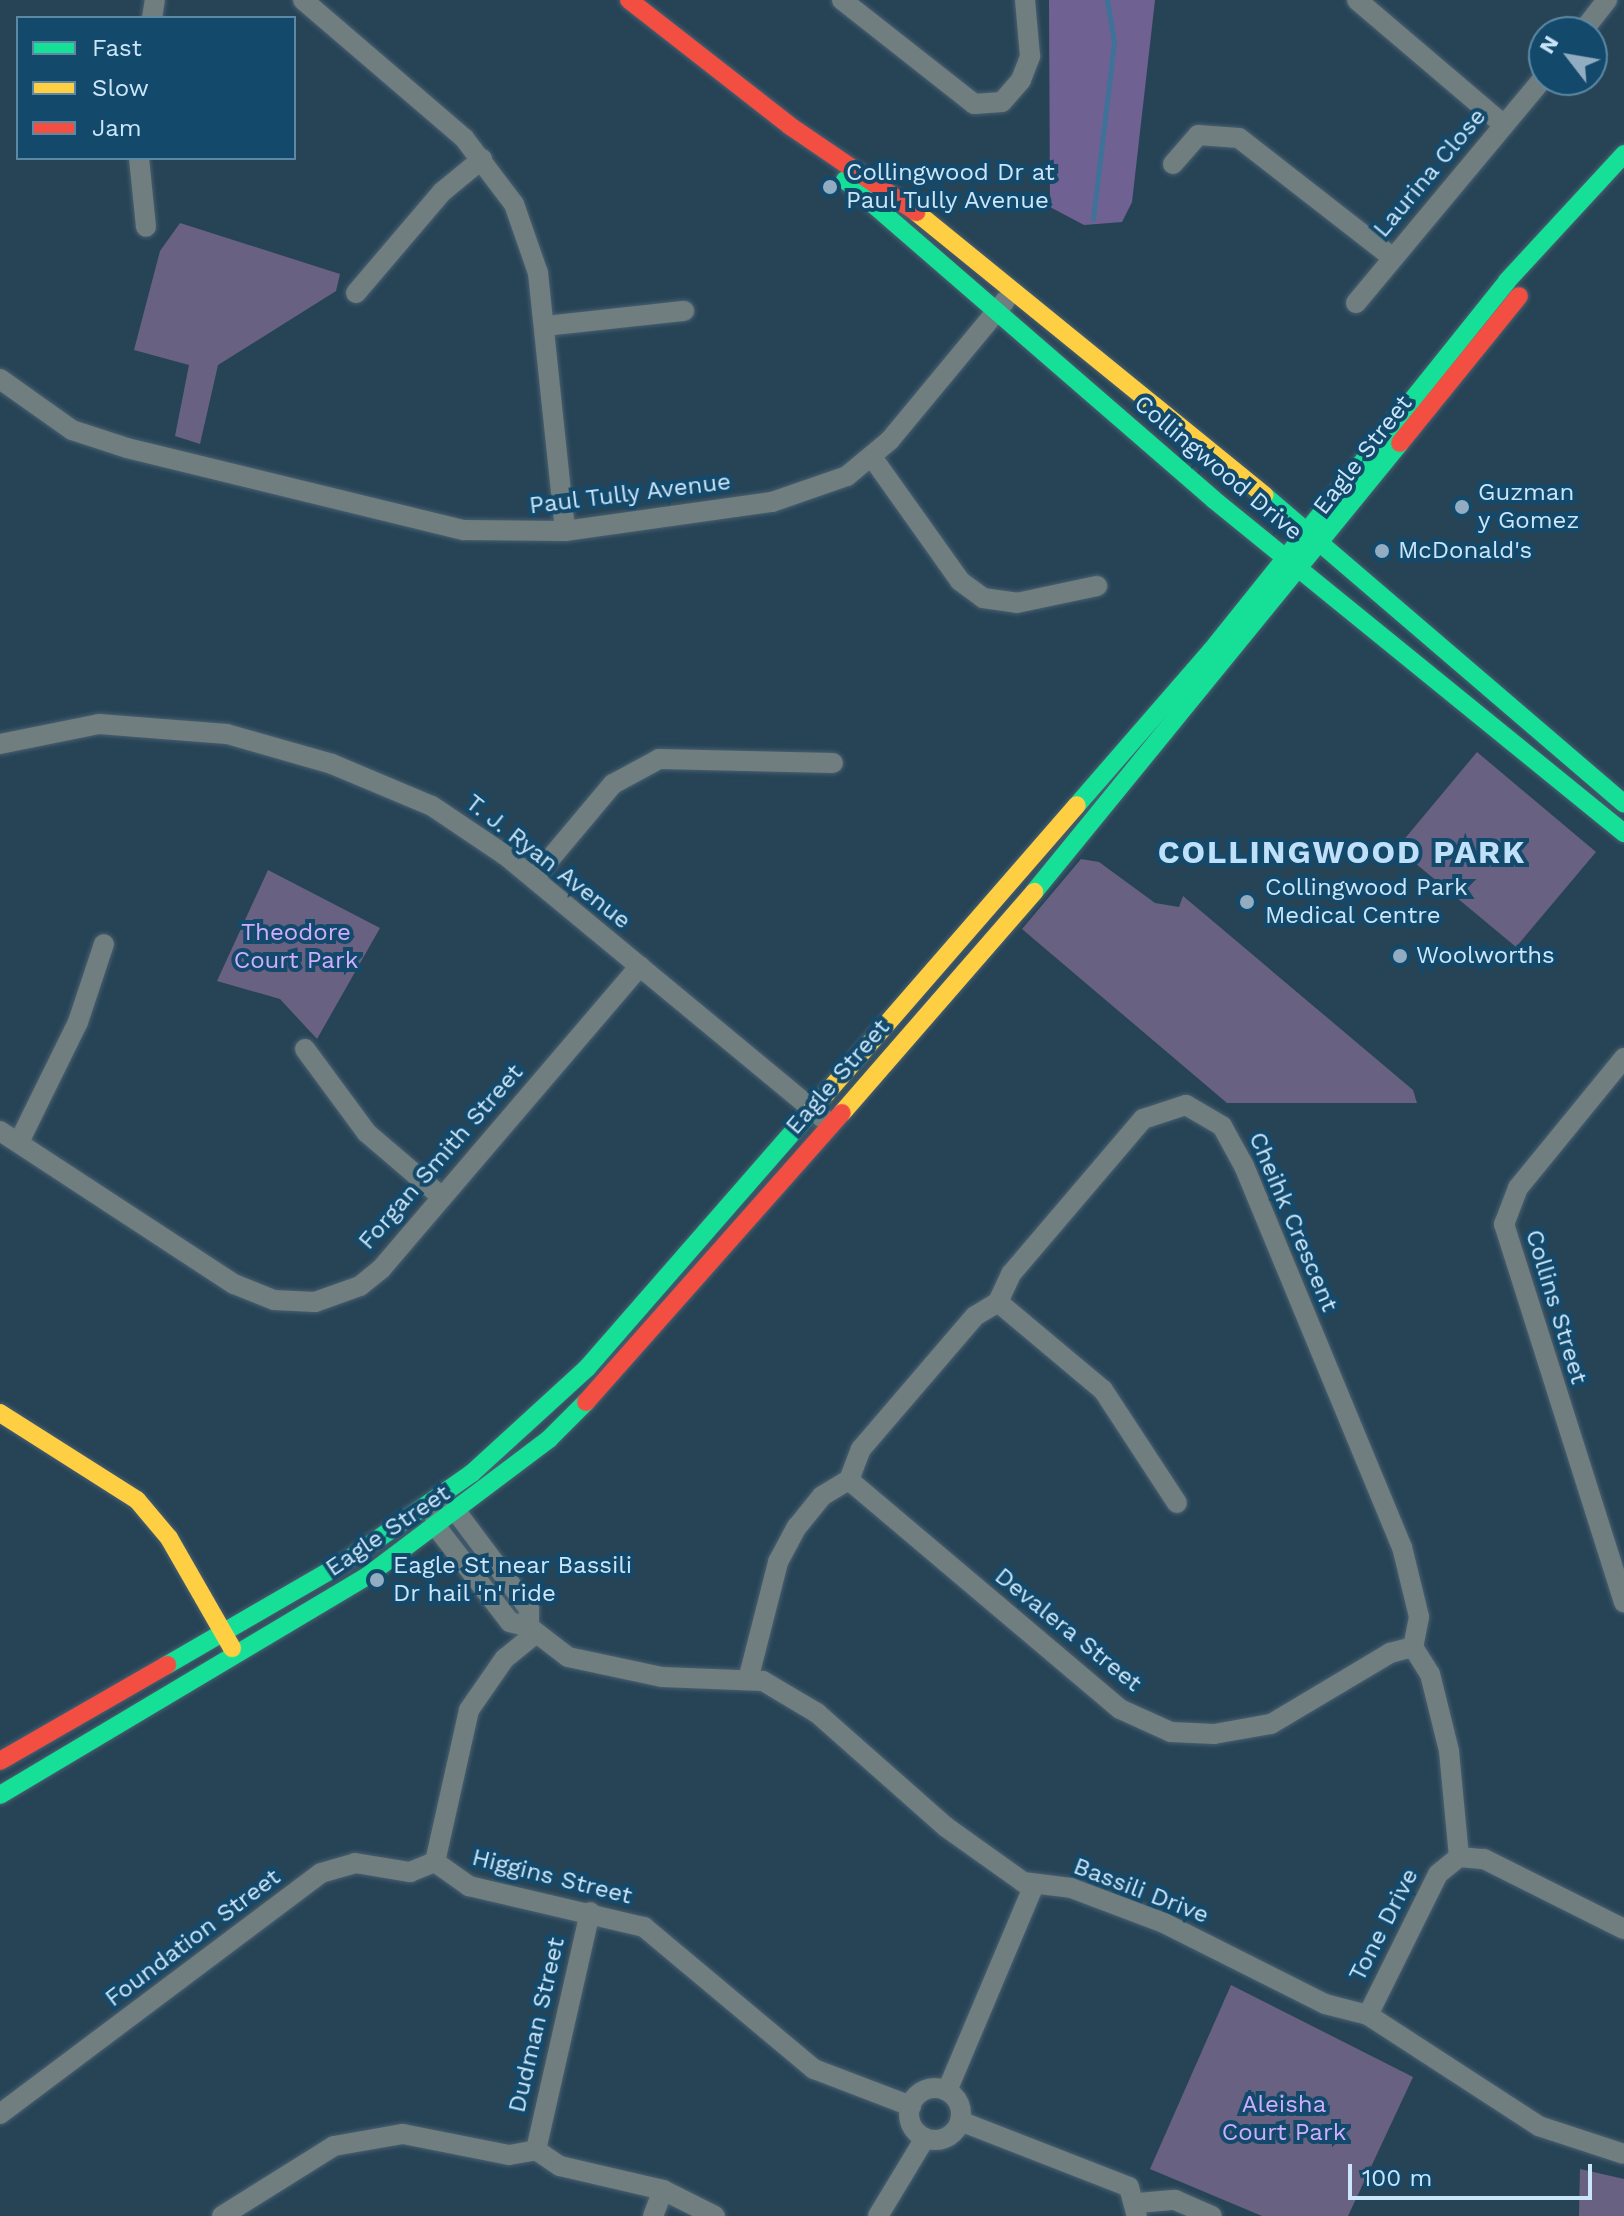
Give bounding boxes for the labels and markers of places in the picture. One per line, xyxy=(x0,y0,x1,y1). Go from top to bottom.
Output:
place label: Collingwood Dr at Paul Tully Avenue xyxy=(846,159,1055,215)
marker: Collingwood Dr at Paul Tully Avenue xyxy=(821,178,839,196)
place label: Guzman y Gomez xyxy=(1478,479,1580,535)
marker: Guzman y Gomez xyxy=(1453,498,1471,516)
place label: McDonald's xyxy=(1398,537,1532,565)
marker: McDonald's xyxy=(1373,542,1391,560)
place label: Collingwood Park Medical Centre xyxy=(1265,874,1468,930)
marker: Collingwood Park Medical Centre xyxy=(1236,891,1258,913)
place label: Woolworths xyxy=(1416,942,1555,970)
marker: Woolworths xyxy=(1391,947,1409,965)
place label: Eagle St near Bassili Dr hail 'n' ride xyxy=(393,1552,633,1608)
marker: Eagle St near Bassili Dr hail 'n' ride xyxy=(368,1571,386,1589)

